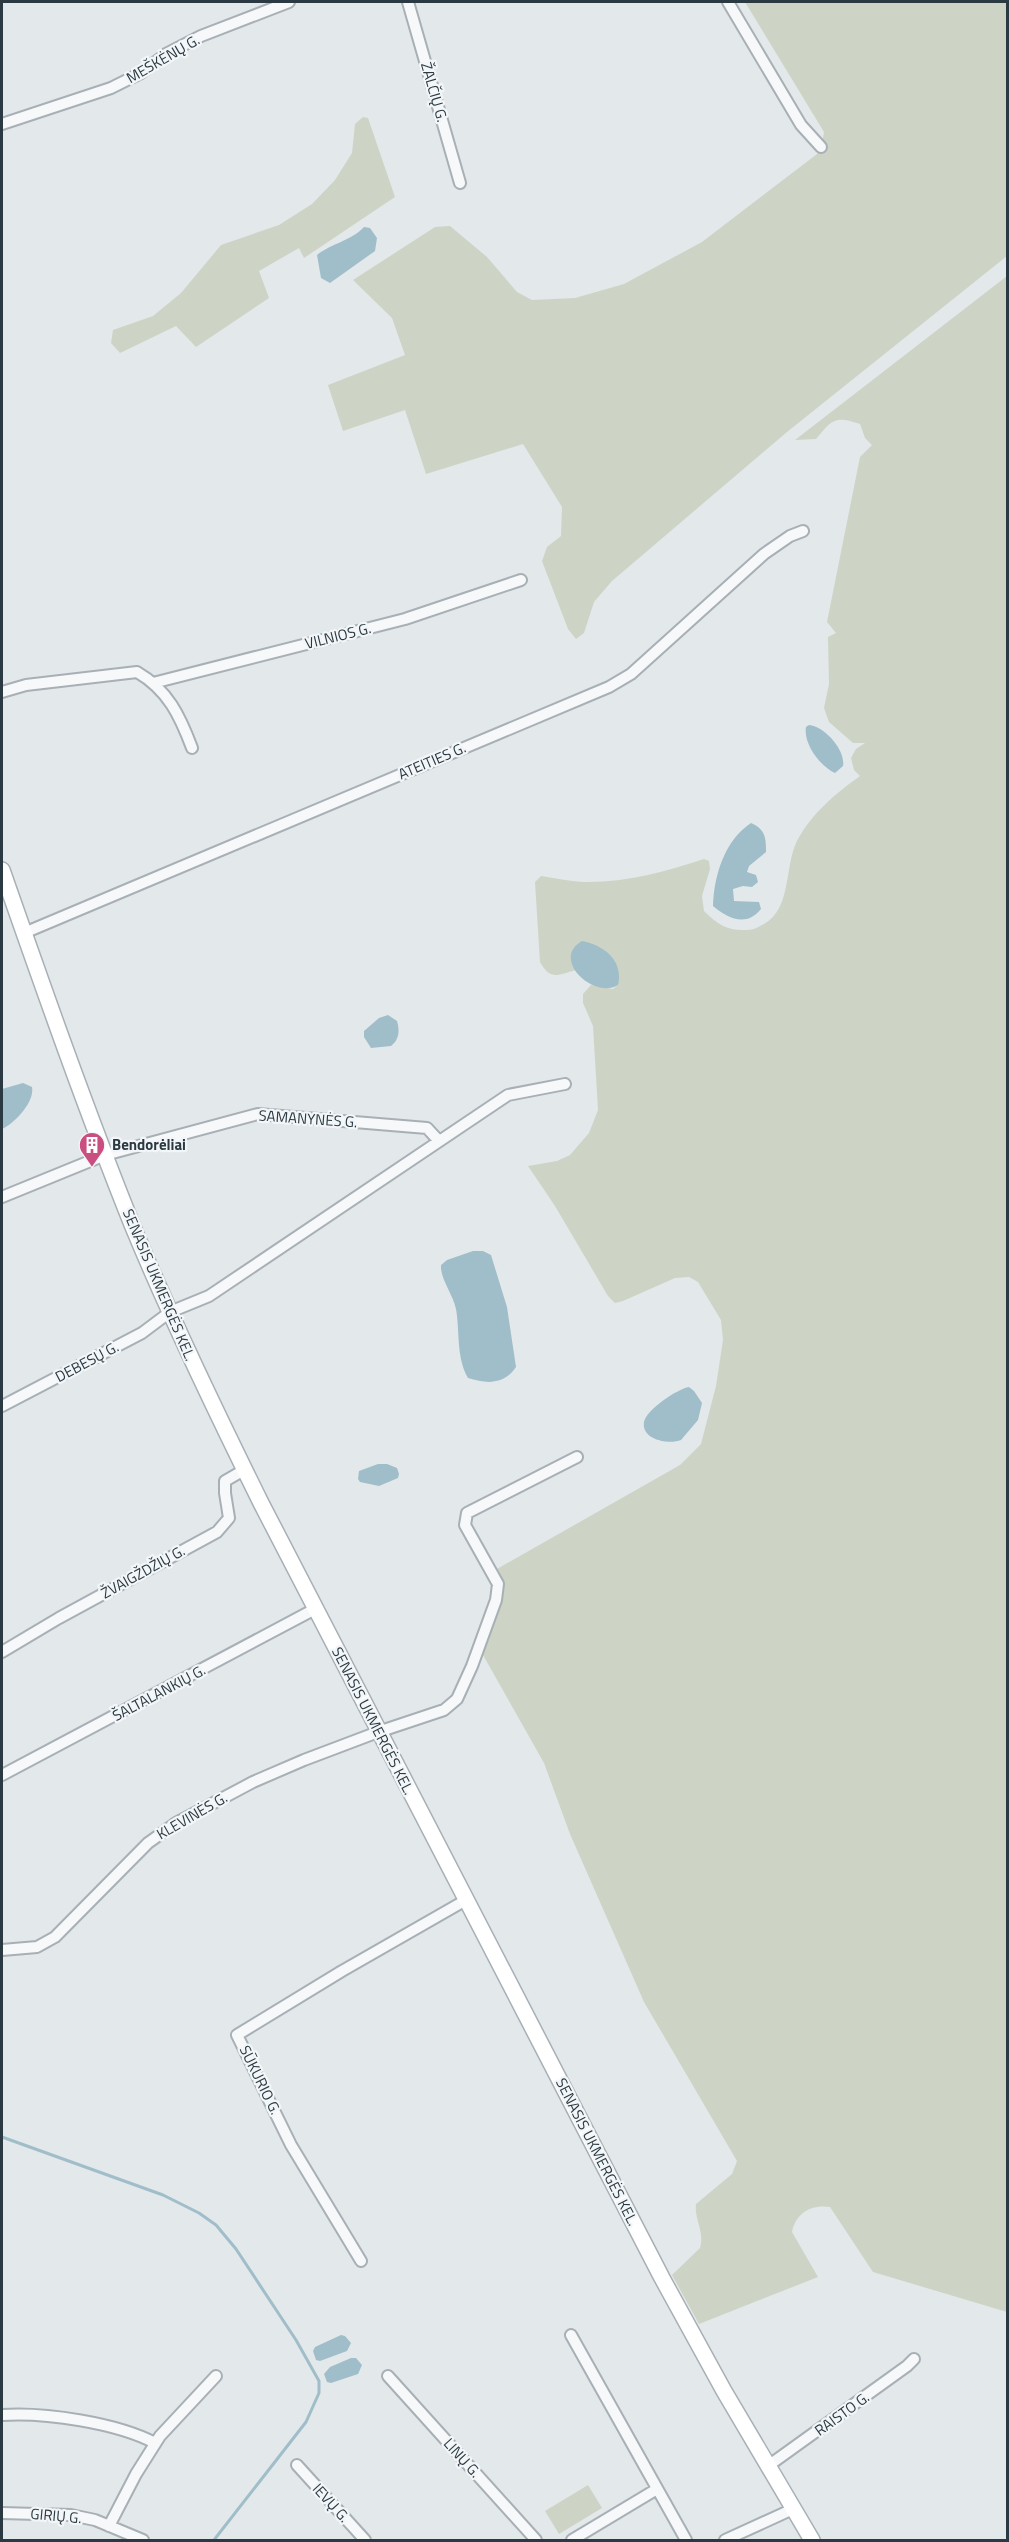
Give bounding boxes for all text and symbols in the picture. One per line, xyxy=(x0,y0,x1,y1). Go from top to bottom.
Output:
street label: MEŠKĖNŲ G. xyxy=(122,28,204,89)
street label: ŽALČIŲ G. xyxy=(415,59,454,124)
street label: VILNIOS G. xyxy=(302,616,373,655)
street label: ATEITIES G. xyxy=(394,736,469,785)
street label: SAMANYNĖS G. xyxy=(258,1104,358,1133)
building icon: Bendorėliai xyxy=(77,1130,107,1168)
place label: Bendorėliai xyxy=(112,1133,186,1156)
street label: SENASIS UKMERGĖS KEL. xyxy=(117,1205,202,1364)
street label: DEBESŲ G. xyxy=(51,1335,123,1388)
street label: ŽVAIGŽDŽIŲ G. xyxy=(96,1539,189,1604)
street label: SENASIS UKMERGĖS KEL. xyxy=(326,1643,421,1799)
street label: ŠALTALANKIŲ G. xyxy=(108,1658,210,1727)
street label: KLEVINĖS G. xyxy=(152,1786,232,1845)
street label: SŪKURIO G. xyxy=(234,2041,287,2118)
street label: SENASIS UKMERGĖS KEL. xyxy=(550,2074,645,2230)
street label: RAISTO G. xyxy=(809,2386,874,2441)
street label: LINŲ G. xyxy=(438,2433,486,2483)
street label: IEVŲ G. xyxy=(307,2478,355,2528)
street label: GIRIŲ G. xyxy=(29,2502,83,2529)

